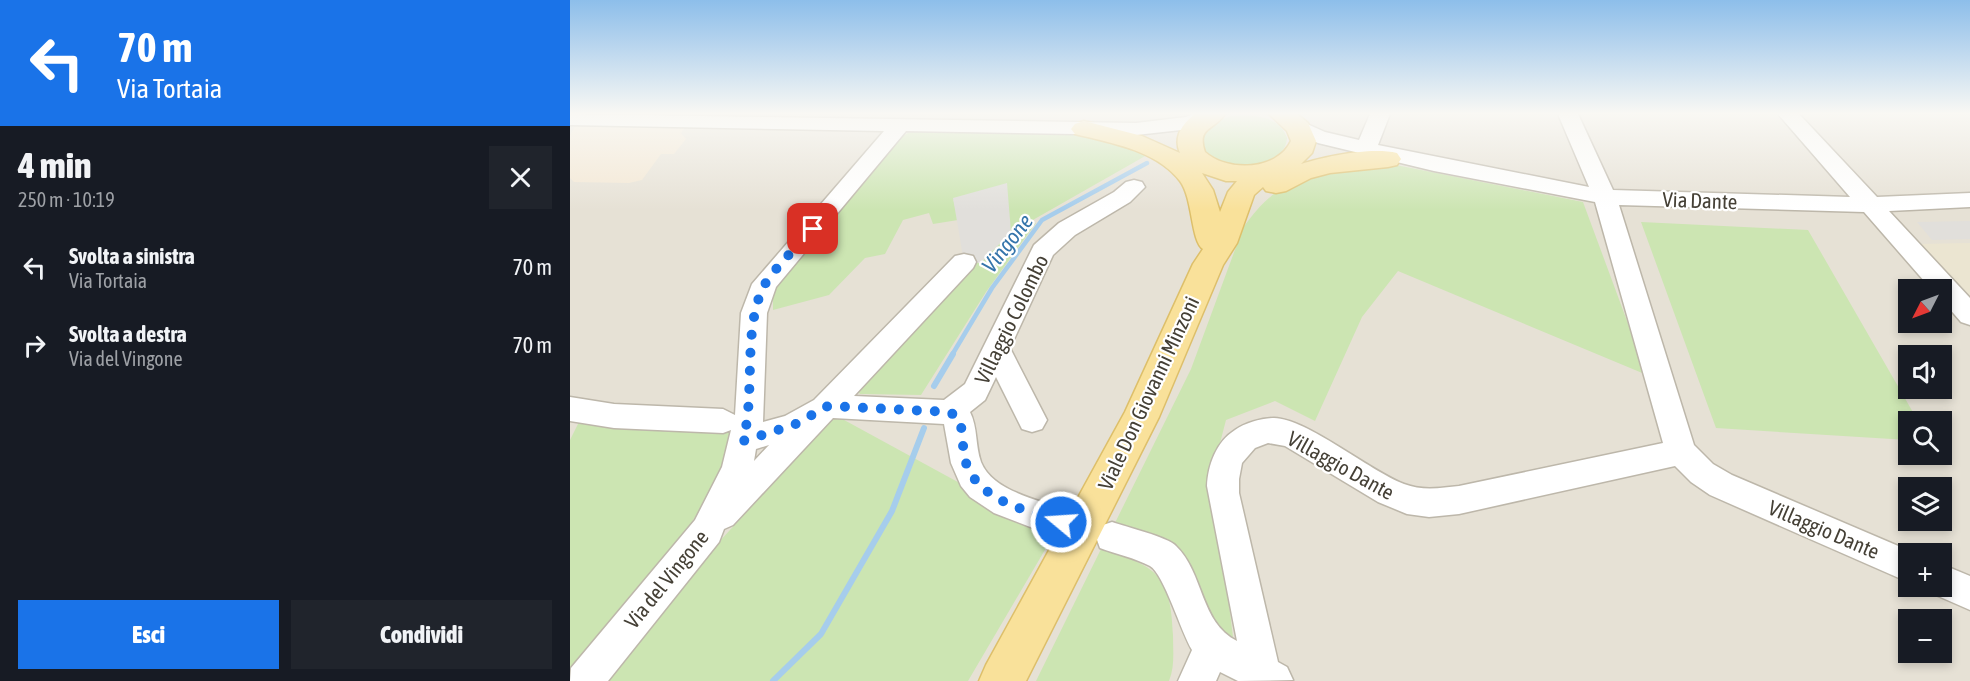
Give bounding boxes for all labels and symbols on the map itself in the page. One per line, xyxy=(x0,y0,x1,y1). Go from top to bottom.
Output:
street label: Via Dante xyxy=(1662,187,1738,213)
pin xyxy=(787,203,838,254)
water label: Vingone xyxy=(976,208,1038,278)
street label: Villaggio Colombo xyxy=(969,250,1053,388)
north arrow xyxy=(1898,279,1952,333)
street label: Viale Don Giovanni Minzoni xyxy=(1093,293,1203,493)
street label: Villaggio Dante xyxy=(1283,426,1399,504)
position arrow xyxy=(1029,490,1093,554)
street label: Villaggio Dante xyxy=(1765,495,1883,563)
street label: Via del Vingone xyxy=(619,525,713,633)

